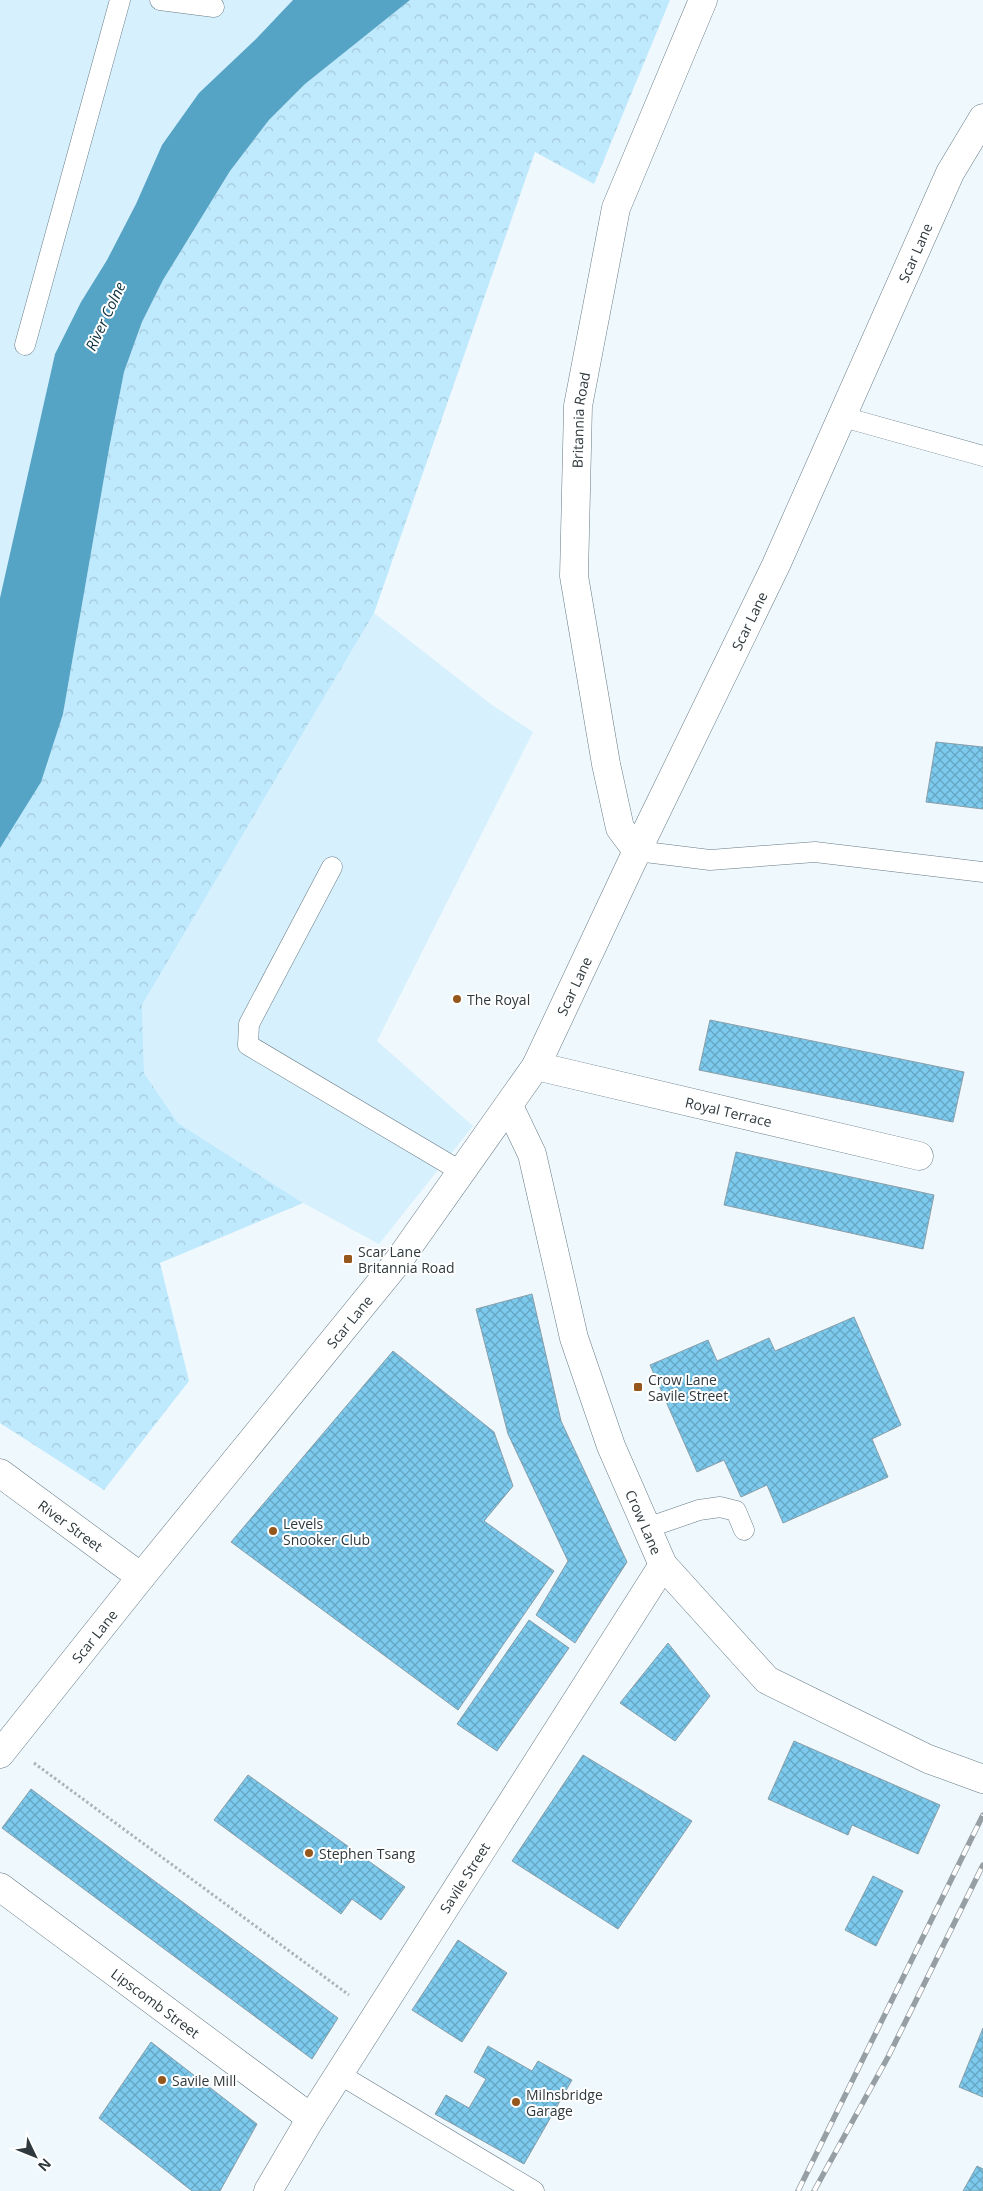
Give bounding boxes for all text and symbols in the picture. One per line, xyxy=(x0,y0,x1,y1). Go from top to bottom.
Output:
street label: Scar Lane xyxy=(893,220,936,285)
water label: River Colne xyxy=(80,278,130,354)
street label: Britannia Road xyxy=(567,370,594,468)
street label: Scar Lane xyxy=(727,588,771,653)
street label: Scar Lane xyxy=(552,953,596,1019)
place label: The Royal xyxy=(467,990,530,1009)
marker: The Royal xyxy=(451,993,463,1005)
street label: Royal Terrace xyxy=(684,1092,774,1131)
place label: Scar Lane Britannia Road xyxy=(358,1242,455,1277)
marker: Scar Lane Britannia Road xyxy=(342,1253,354,1265)
street label: Scar Lane xyxy=(322,1291,376,1352)
place label: Crow Lane Savile Street xyxy=(648,1370,728,1405)
marker: Crow Lane Savile Street xyxy=(632,1381,644,1393)
street label: Crow Lane xyxy=(622,1487,667,1557)
street label: River Street xyxy=(35,1495,107,1555)
place label: Levels Snooker Club xyxy=(283,1514,370,1549)
marker: Levels Snooker Club xyxy=(267,1525,279,1537)
street label: Scar Lane xyxy=(67,1605,121,1666)
street label: Savile Street xyxy=(435,1838,494,1916)
place label: Stephen Tsang xyxy=(319,1844,416,1863)
marker: Stephen Tsang xyxy=(303,1847,315,1859)
street label: Lipscomb Street xyxy=(108,1964,204,2042)
place label: Savile Mill xyxy=(172,2071,236,2090)
marker: Savile Mill xyxy=(156,2074,168,2086)
place label: Milnsbridge Garage xyxy=(526,2085,603,2120)
marker: Milnsbridge Garage xyxy=(510,2096,522,2108)
north arrow xyxy=(10,2131,60,2181)
text: N xyxy=(34,2155,56,2176)

